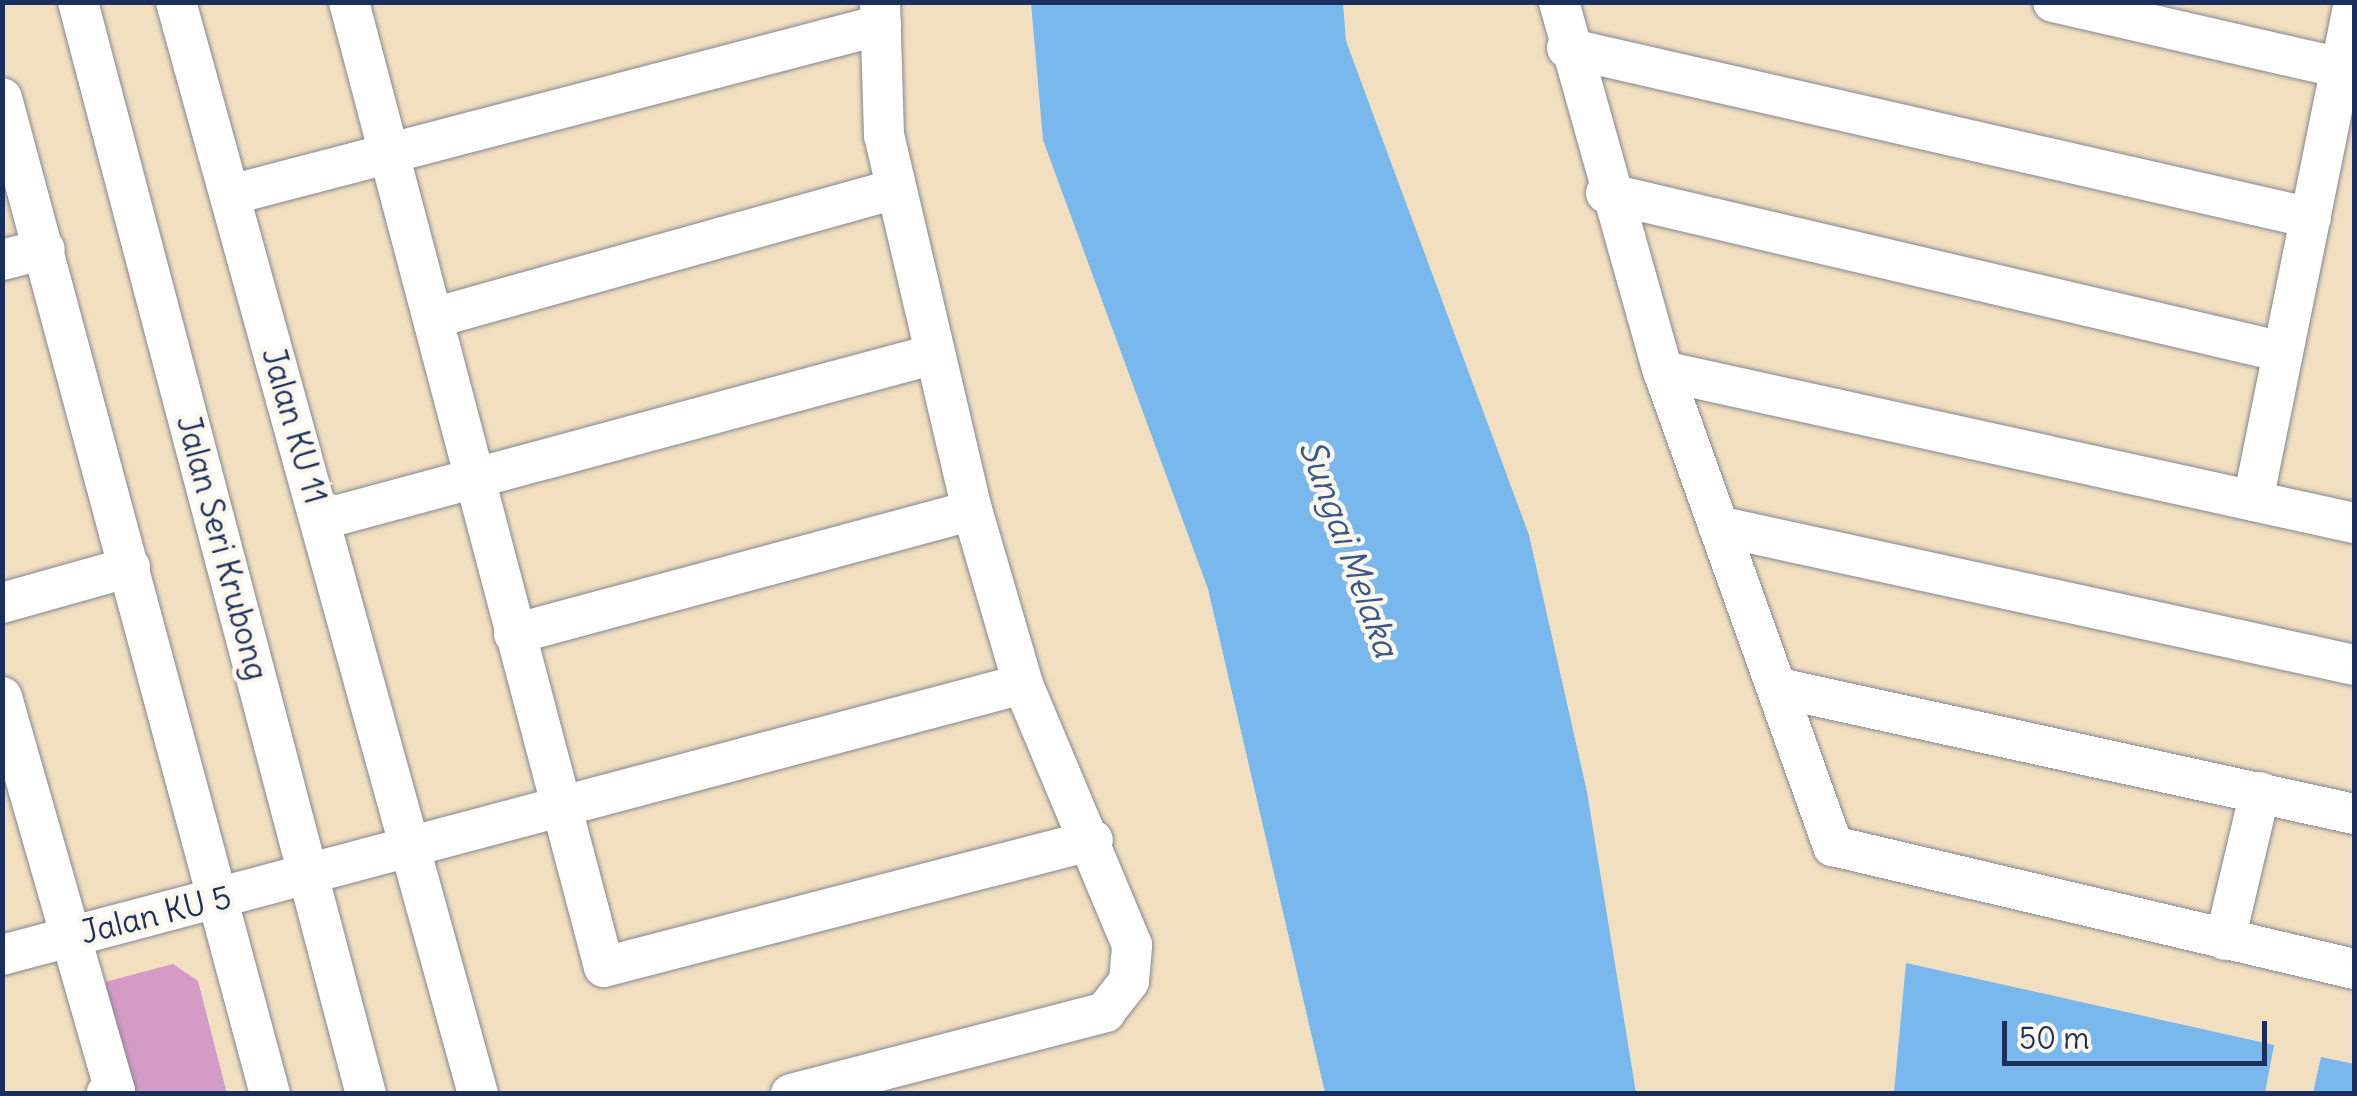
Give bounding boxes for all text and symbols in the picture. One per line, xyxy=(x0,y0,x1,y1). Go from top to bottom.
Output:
street label: Jalan KU 11 xyxy=(253,344,335,508)
street label: Jalan Seri Krubong xyxy=(168,411,276,685)
water label: Sungai Melaka xyxy=(1291,434,1409,662)
street label: Jalan KU 5 xyxy=(77,878,235,952)
scale bar xyxy=(2007,1001,2272,1063)
text: 50 m xyxy=(2019,1019,2089,1057)

